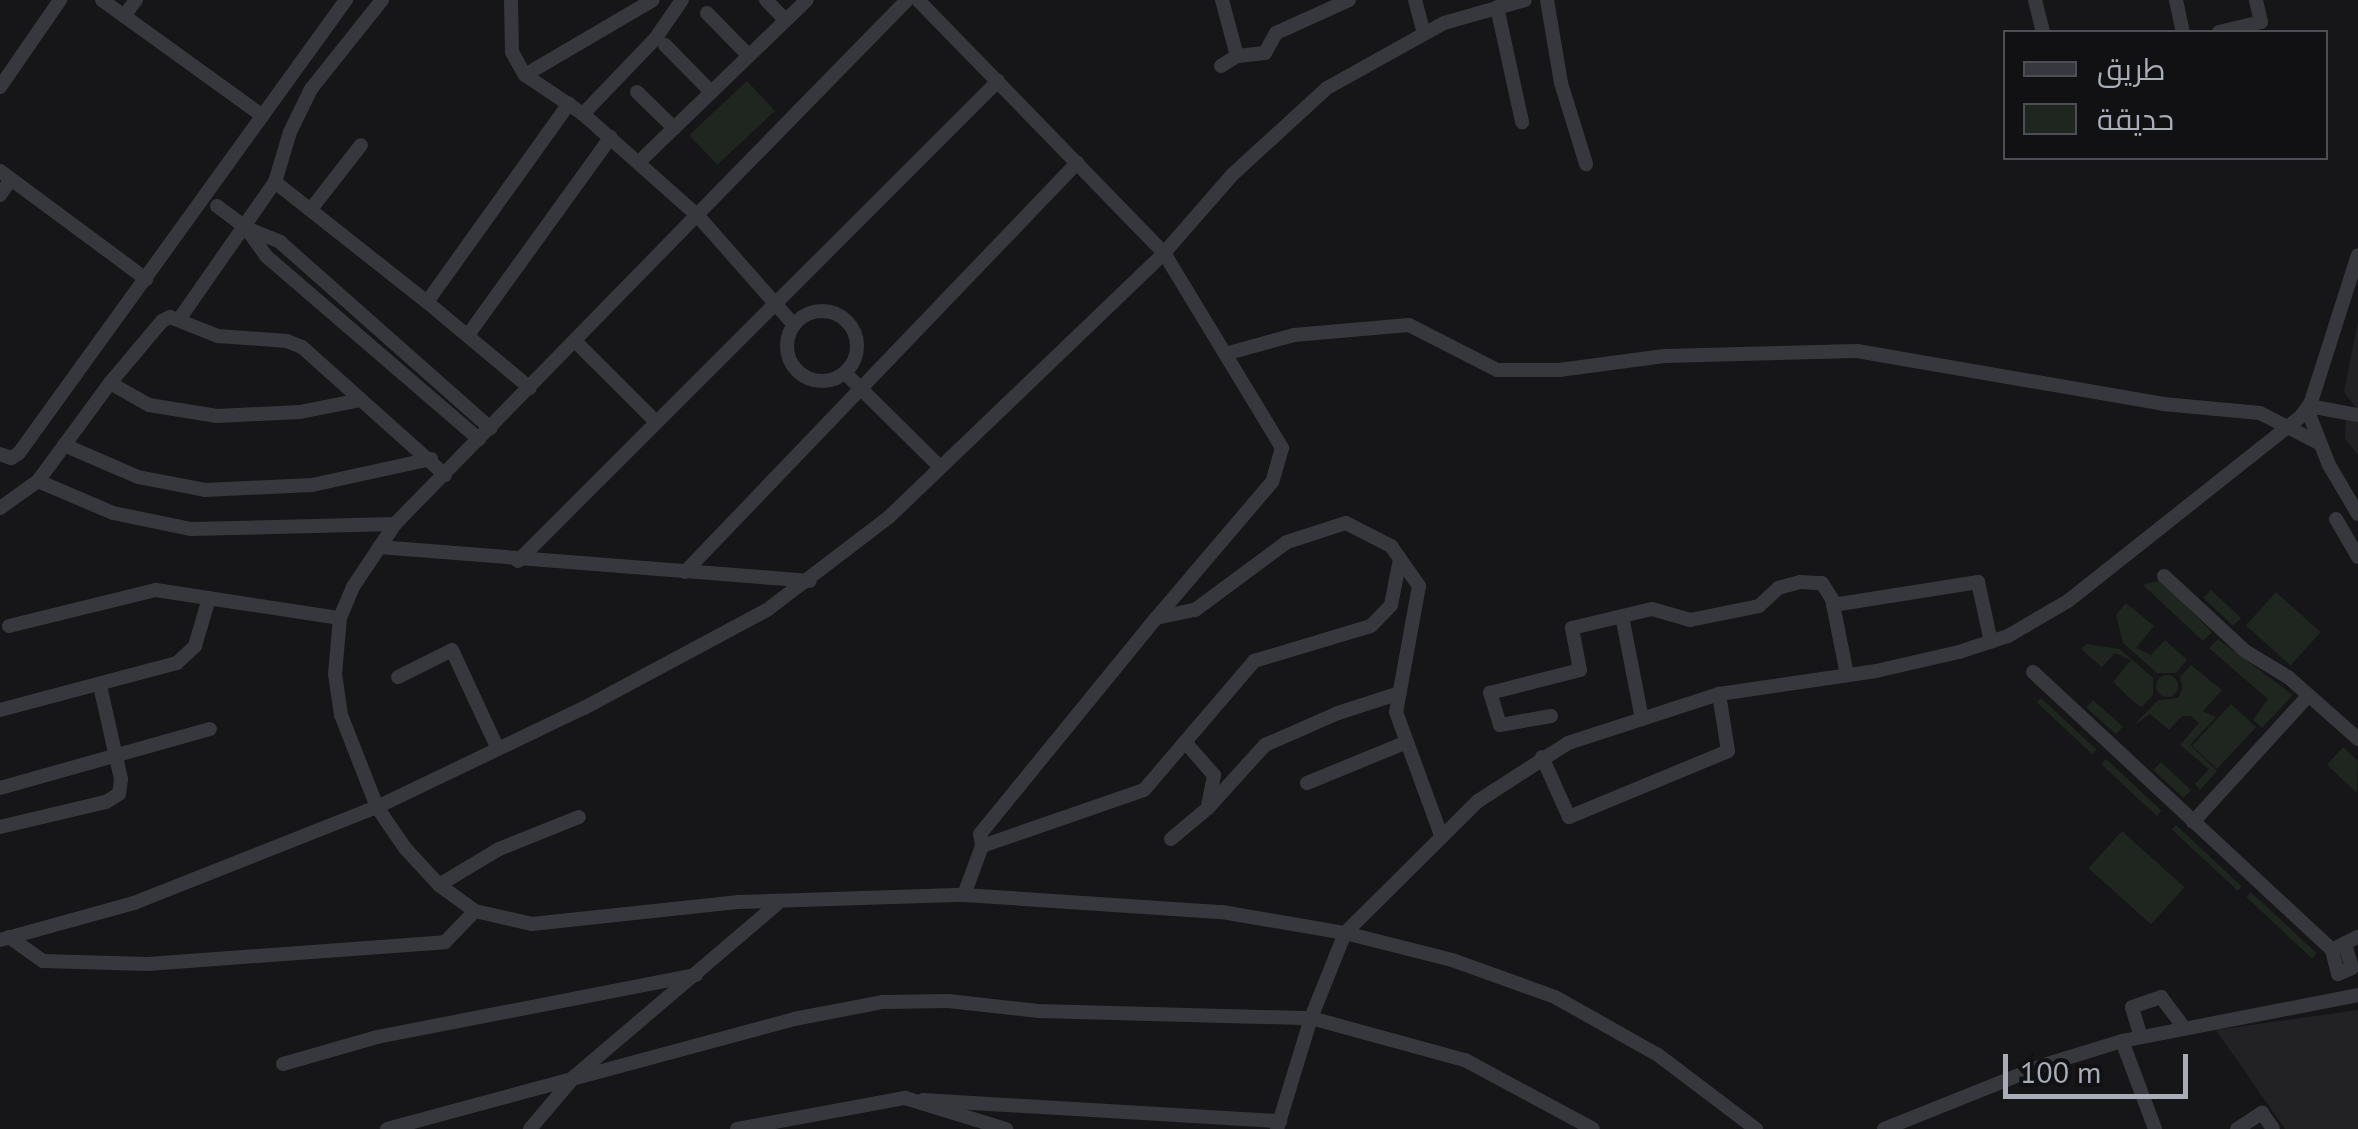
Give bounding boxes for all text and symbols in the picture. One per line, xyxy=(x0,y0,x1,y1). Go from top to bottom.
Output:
legend xyxy=(2003,30,2328,160)
text: طريق xyxy=(2097,49,2166,88)
text: حديقة xyxy=(2097,99,2174,138)
scale bar xyxy=(2008,1034,2193,1096)
text: 100 m xyxy=(2020,1052,2101,1091)

